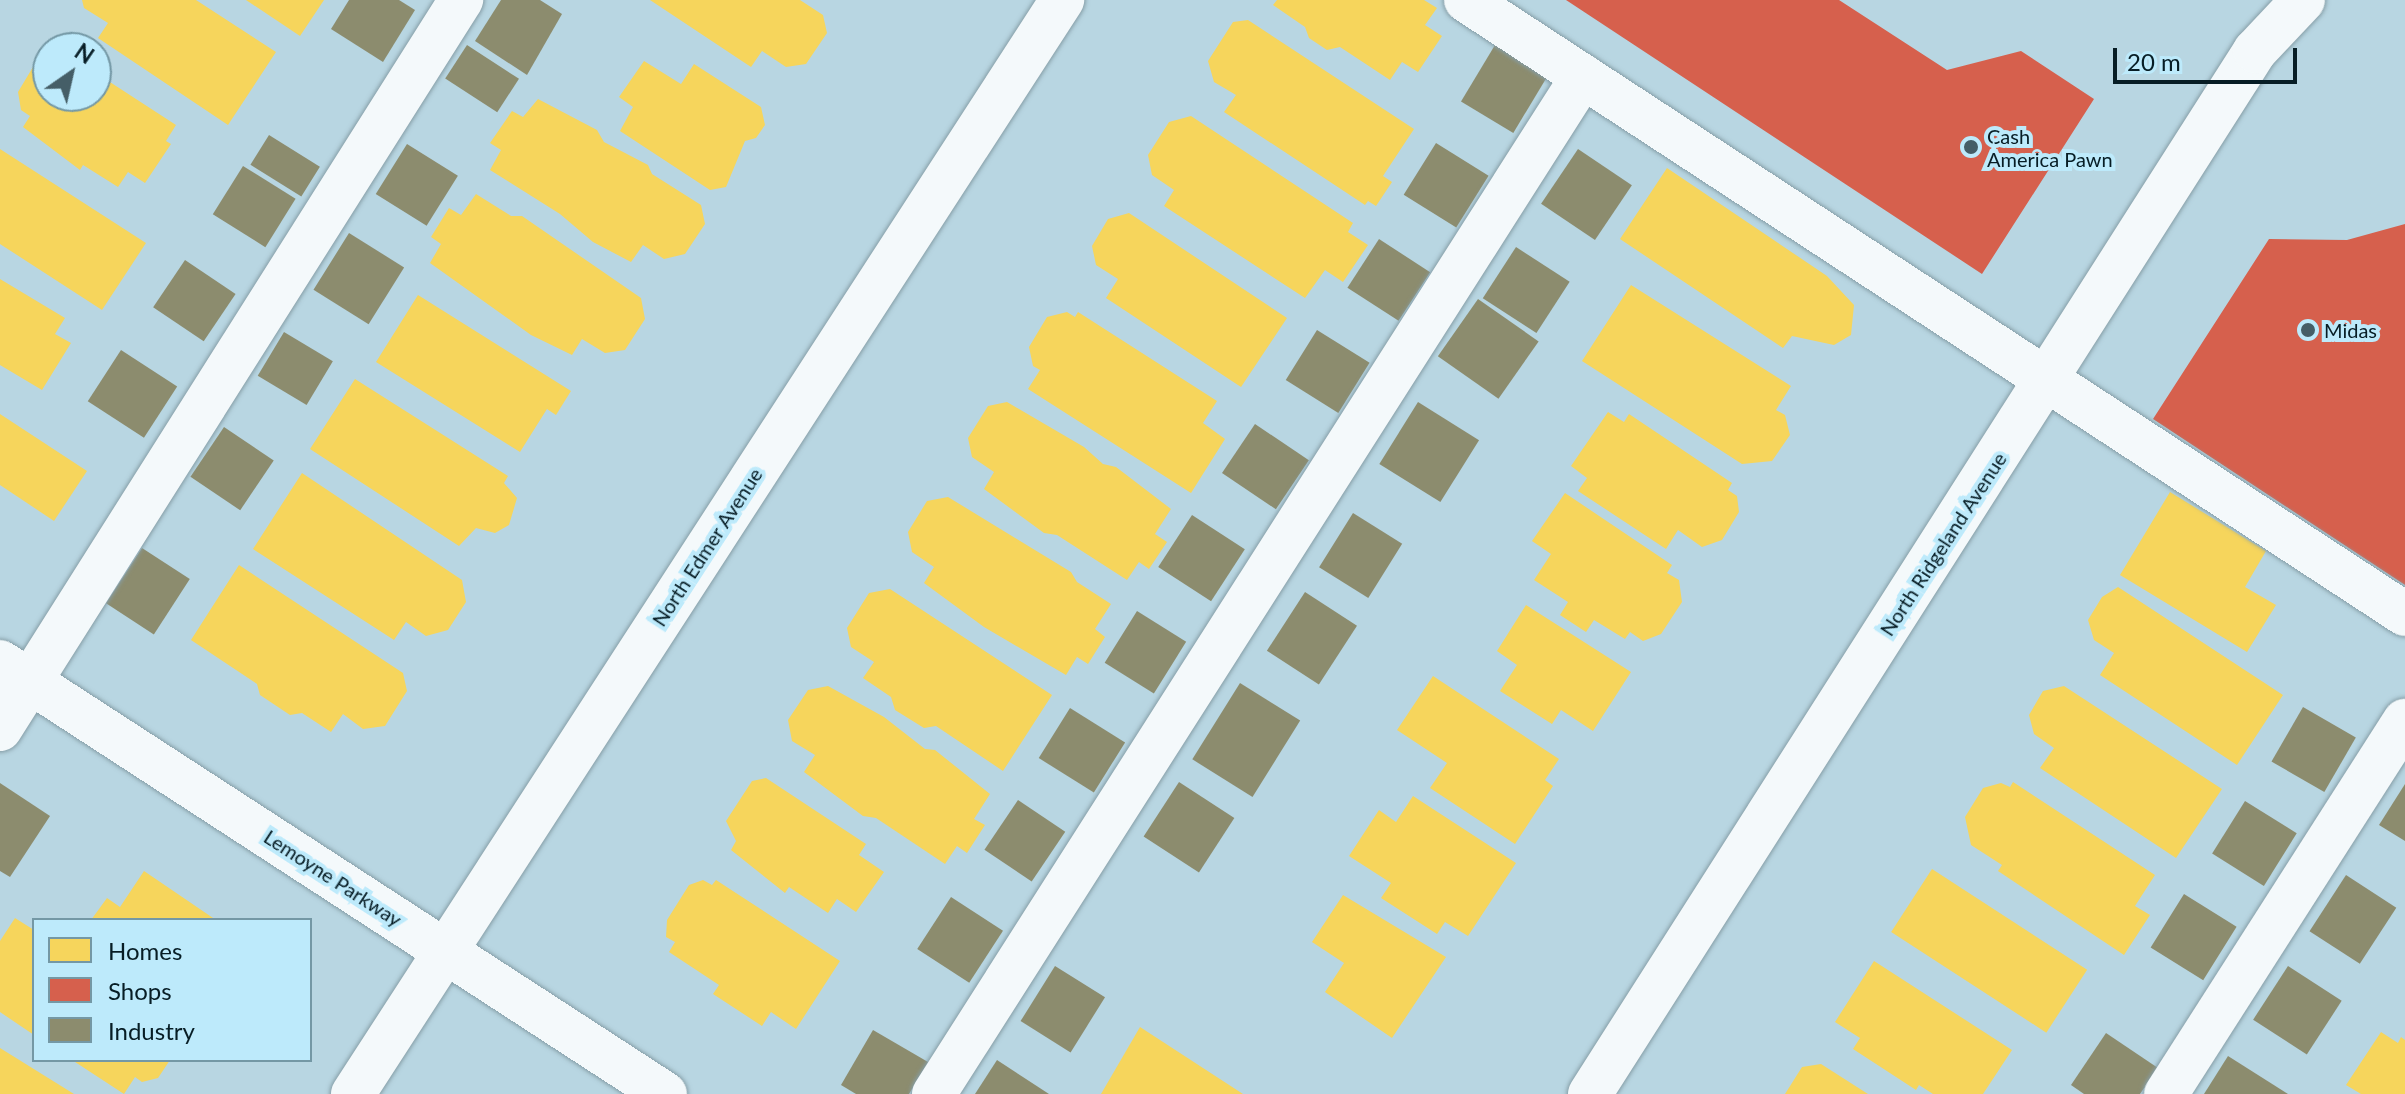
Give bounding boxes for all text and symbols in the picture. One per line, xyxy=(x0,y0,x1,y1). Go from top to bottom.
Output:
north arrow xyxy=(32,32,112,112)
scale bar xyxy=(2117,32,2301,82)
text: N xyxy=(70,37,99,69)
text: 20 m xyxy=(2127,47,2181,76)
place label: Cash America Pawn xyxy=(1987,124,2113,171)
marker: Cash America Pawn xyxy=(1962,138,1980,156)
place label: Midas xyxy=(2324,318,2377,342)
marker: Midas xyxy=(2299,321,2317,339)
street label: North Ridgeland Avenue xyxy=(1875,447,2011,641)
street label: North Edmer Avenue xyxy=(647,463,767,631)
street label: Lemoyne Parkway xyxy=(260,825,406,931)
legend xyxy=(32,918,312,1062)
text: Homes xyxy=(108,936,182,965)
text: Shops xyxy=(108,976,172,1005)
text: Industry xyxy=(108,1016,195,1045)

